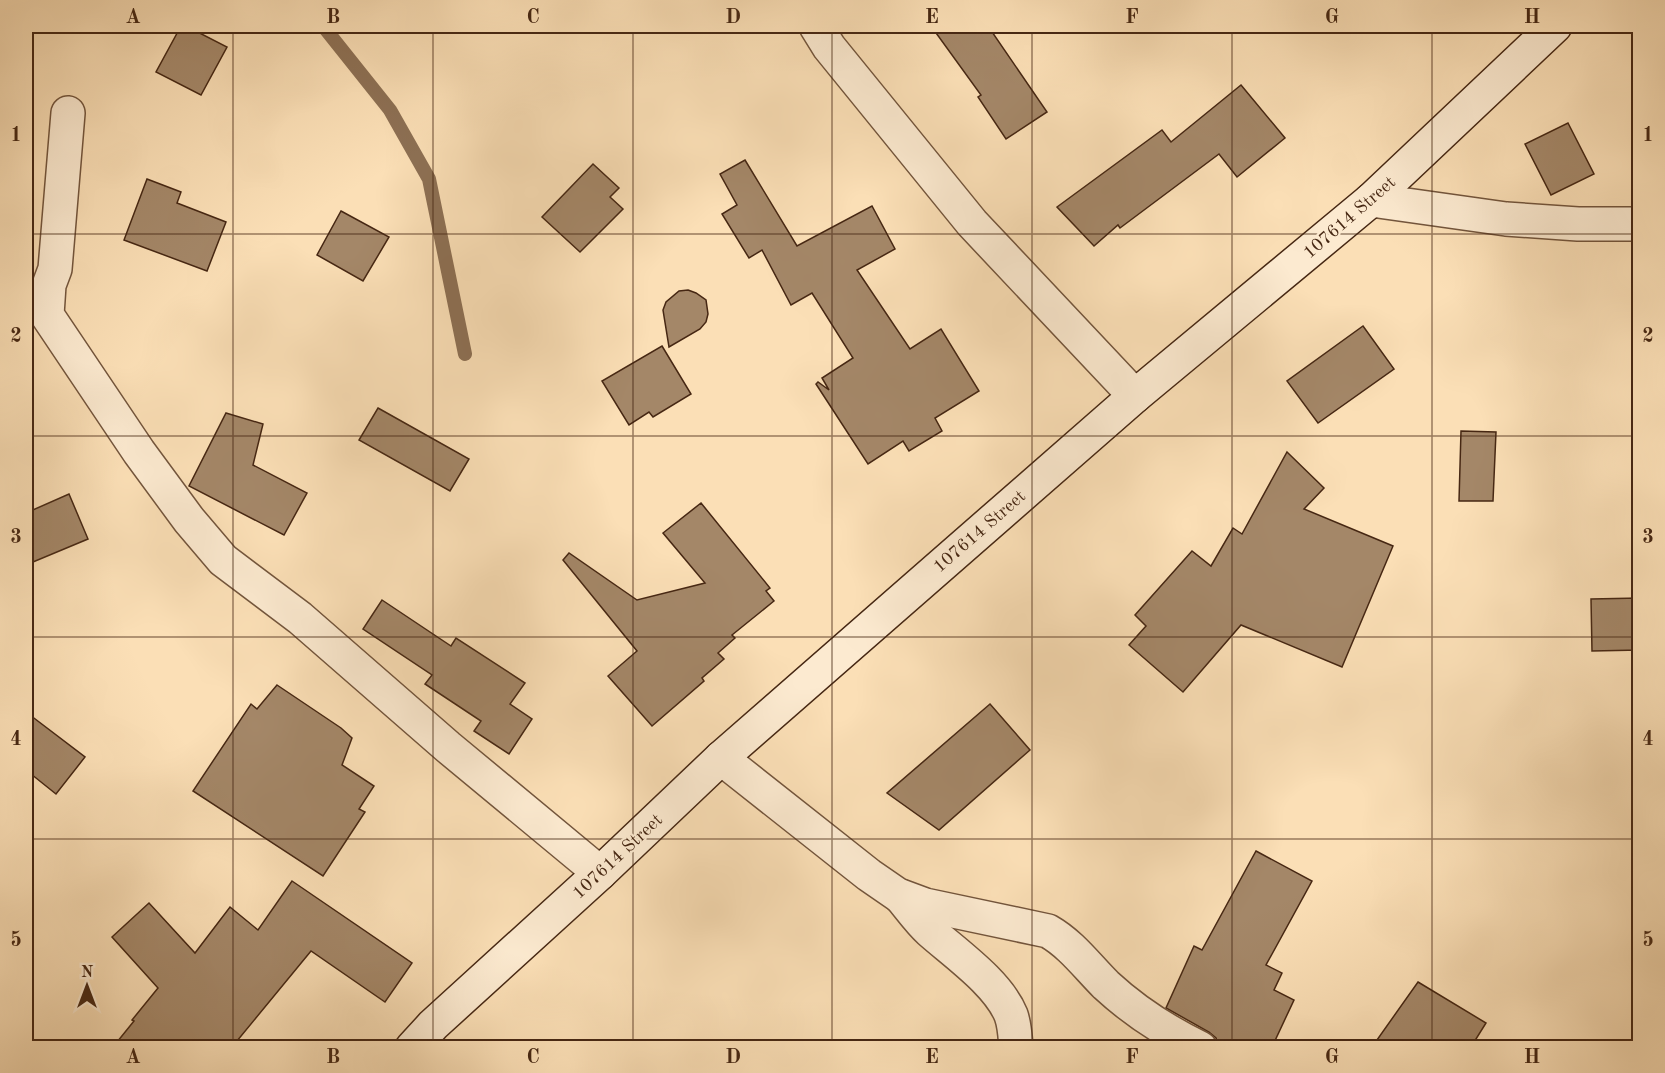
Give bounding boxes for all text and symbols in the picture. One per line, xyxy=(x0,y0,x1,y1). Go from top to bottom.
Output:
text: A xyxy=(125,8,141,28)
text: B xyxy=(326,8,340,28)
text: C xyxy=(526,8,540,28)
text: D xyxy=(725,8,741,28)
text: E xyxy=(925,8,939,28)
text: F xyxy=(1125,8,1139,28)
text: G xyxy=(1325,8,1339,28)
text: H xyxy=(1524,8,1540,28)
text: 1 xyxy=(10,126,22,146)
text: 1 xyxy=(1642,126,1654,146)
street label: 107614 Street xyxy=(1300,173,1399,262)
text: 2 xyxy=(10,327,22,347)
text: 2 xyxy=(1642,327,1654,347)
street label: 107614 Street xyxy=(930,487,1029,576)
text: 3 xyxy=(10,528,22,548)
text: 3 xyxy=(1642,528,1654,548)
text: 4 xyxy=(10,730,22,750)
text: 4 xyxy=(1642,730,1654,750)
street label: 107614 Street xyxy=(569,811,666,903)
text: 5 xyxy=(10,930,22,951)
text: 5 xyxy=(1642,930,1654,951)
north arrow xyxy=(57,956,117,1016)
text: N xyxy=(81,965,94,981)
text: A xyxy=(125,1048,141,1068)
text: B xyxy=(326,1048,340,1068)
text: C xyxy=(526,1048,540,1068)
text: D xyxy=(725,1048,741,1068)
text: E xyxy=(925,1048,939,1068)
text: F xyxy=(1125,1048,1139,1068)
text: G xyxy=(1325,1048,1339,1068)
text: H xyxy=(1524,1048,1540,1068)

